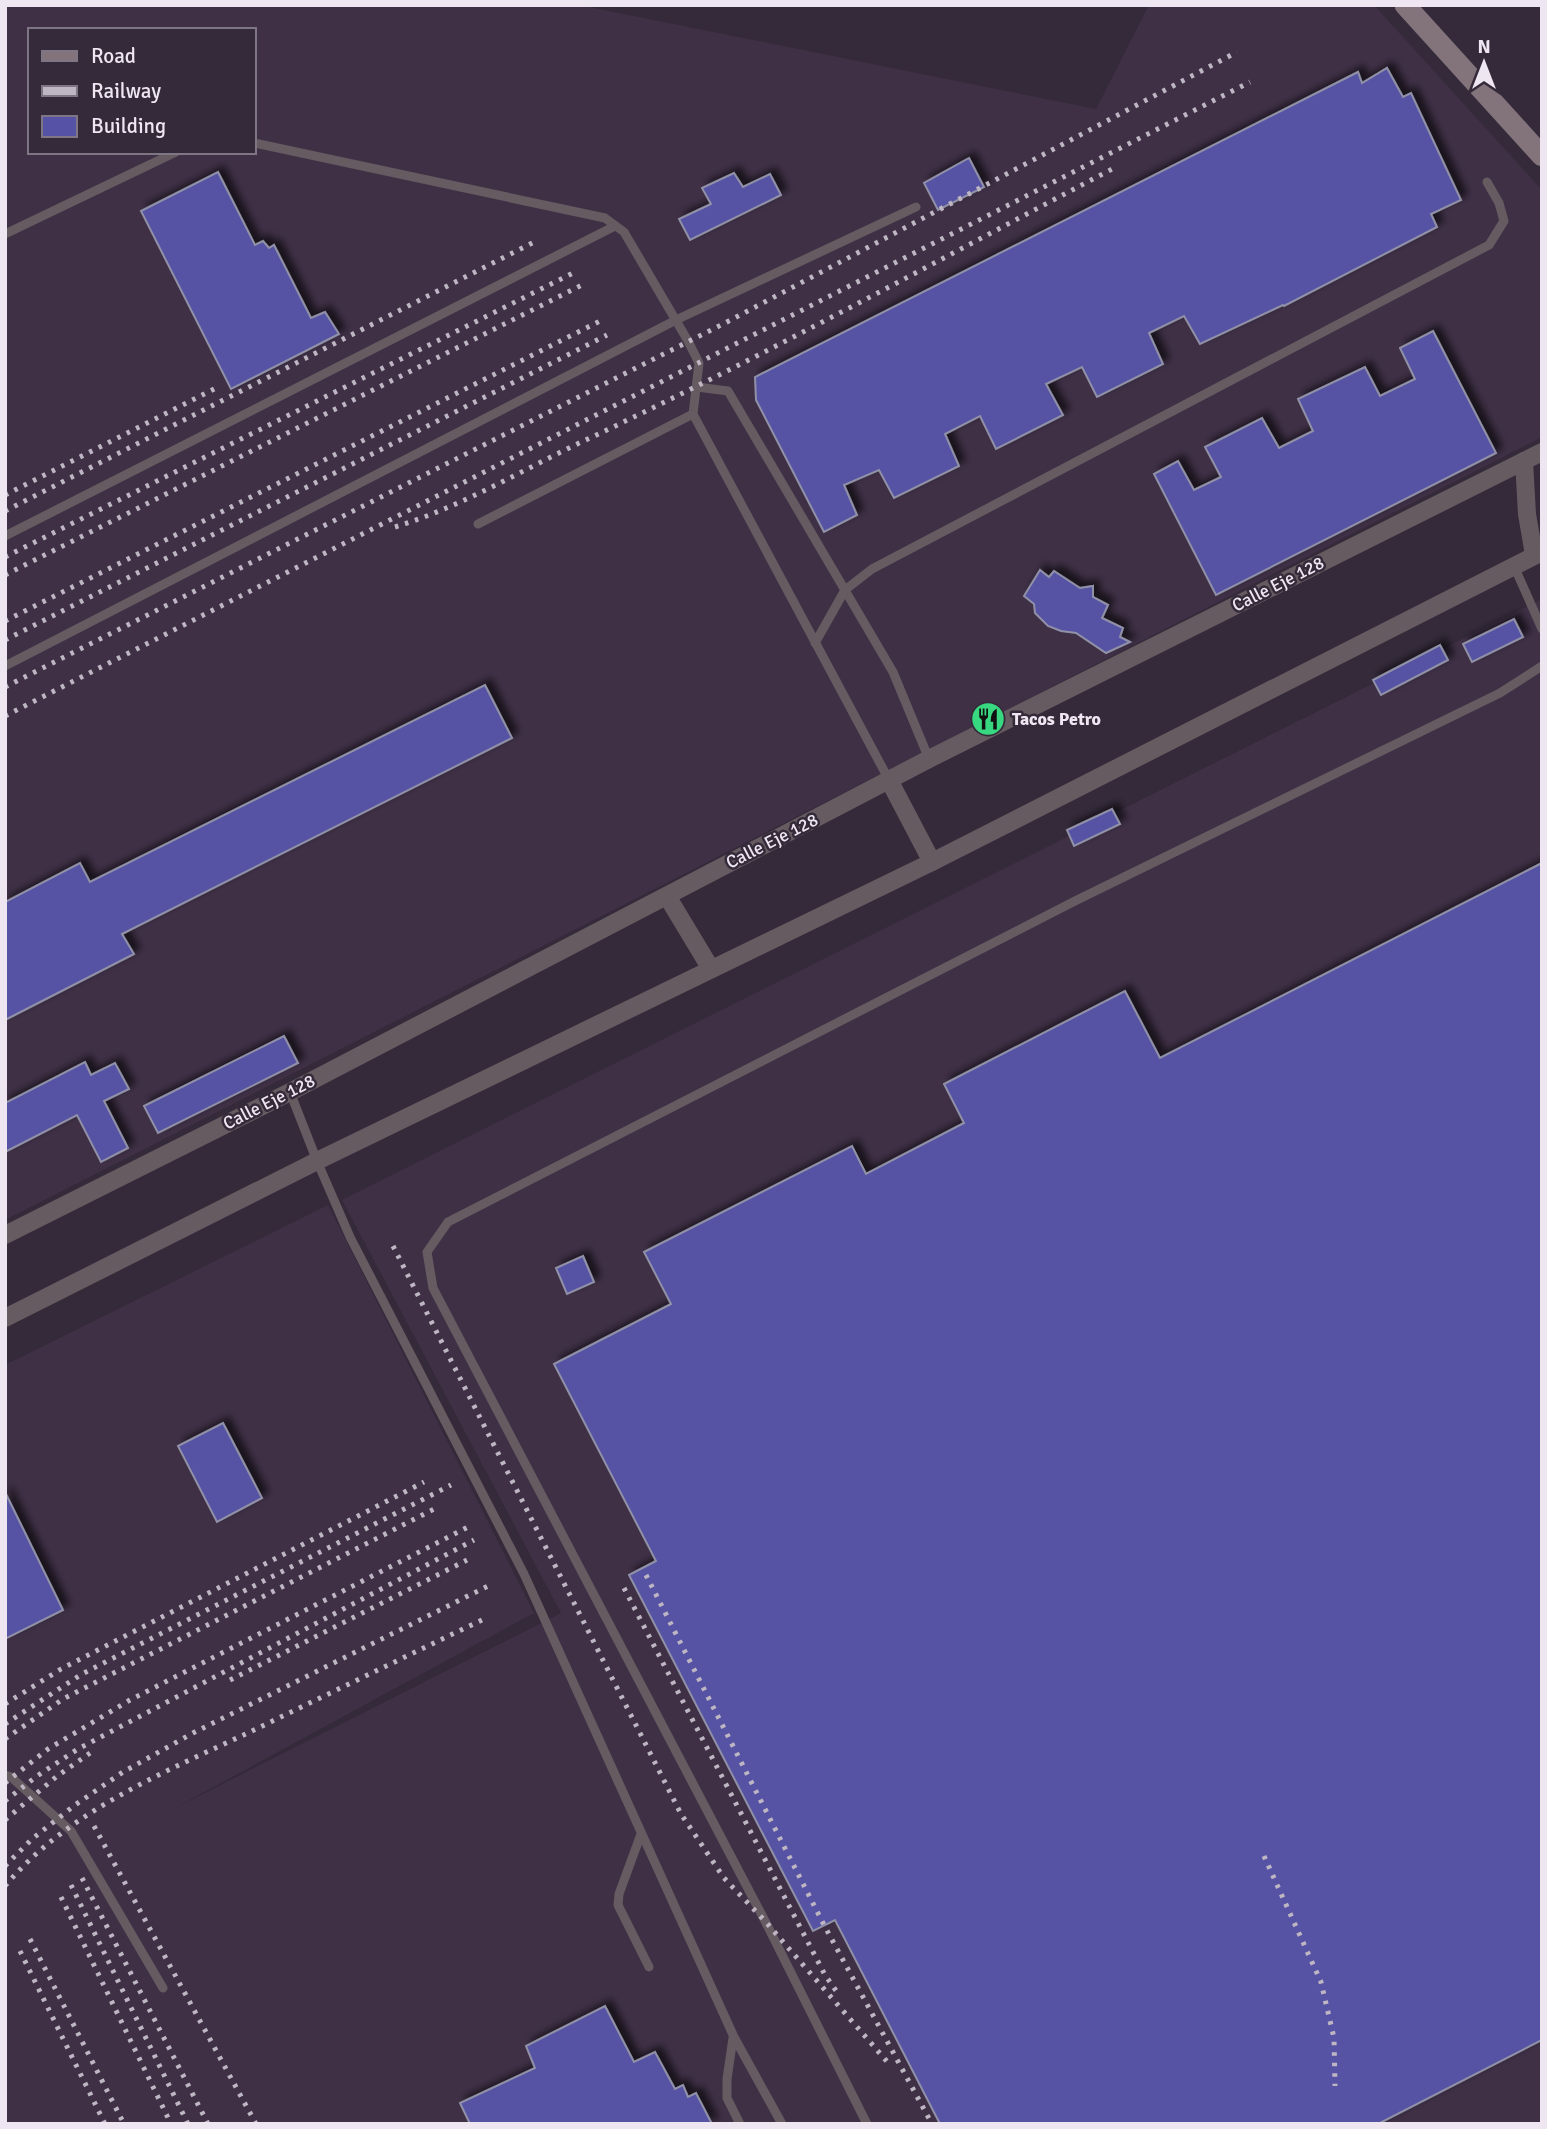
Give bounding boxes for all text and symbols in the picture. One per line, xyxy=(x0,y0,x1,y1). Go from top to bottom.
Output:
legend xyxy=(28,28,256,154)
north arrow xyxy=(1449,28,1519,98)
text: N xyxy=(1477,35,1491,59)
text: Road xyxy=(91,43,136,69)
text: Railway xyxy=(91,78,161,104)
text: Building xyxy=(91,113,166,139)
street label: Calle Eje 128 xyxy=(1228,551,1328,617)
restaurant icon: Tacos Petro xyxy=(969,700,1007,738)
place label: Tacos Petro xyxy=(1012,708,1101,730)
street label: Calle Eje 128 xyxy=(722,808,822,874)
street label: Calle Eje 128 xyxy=(219,1069,319,1135)

